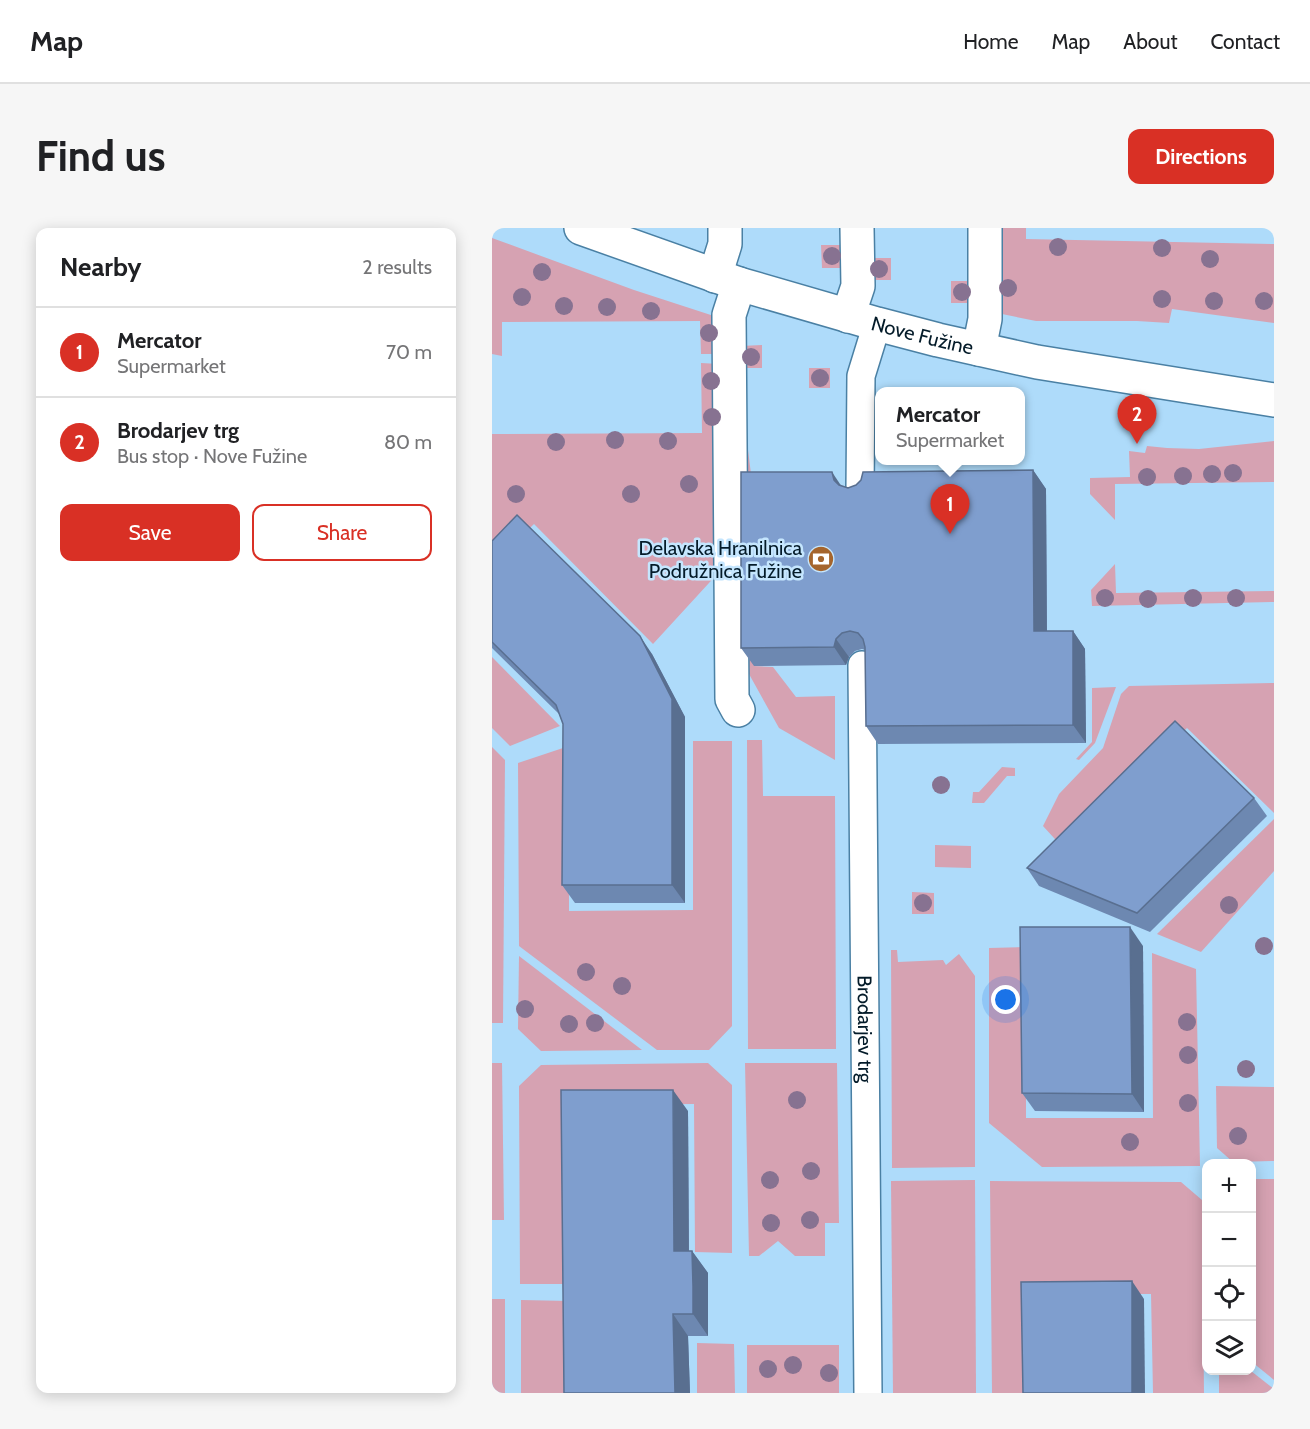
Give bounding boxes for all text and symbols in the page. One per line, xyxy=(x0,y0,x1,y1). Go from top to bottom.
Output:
text: Map xyxy=(30,24,83,58)
text: Home xyxy=(963,29,1019,54)
text: Map xyxy=(1052,29,1090,54)
text: About xyxy=(1123,29,1177,54)
text: Contact xyxy=(1210,29,1280,54)
button: Directions xyxy=(1128,129,1274,184)
text: Find us xyxy=(36,130,165,182)
text: Nearby xyxy=(60,251,141,283)
text: 2 results xyxy=(362,255,432,279)
street label: Nove Fužine xyxy=(869,311,976,359)
text: Mercator xyxy=(117,327,202,354)
text: 1 xyxy=(76,340,83,364)
text: 70 m xyxy=(386,340,432,364)
text: Supermarket xyxy=(117,354,226,378)
popup xyxy=(875,387,1025,465)
pin: 2 xyxy=(1118,394,1156,444)
text: Mercator xyxy=(896,401,980,428)
text: Brodarjev trg xyxy=(117,417,239,444)
text: Supermarket xyxy=(896,428,1004,452)
text: 2 xyxy=(74,430,85,454)
text: 80 m xyxy=(384,430,432,454)
text: Bus stop · Nove Fužine xyxy=(117,444,307,468)
pin: 1 xyxy=(930,484,970,534)
button: Save xyxy=(60,504,240,561)
button: Share xyxy=(252,504,432,561)
place label: Delavska Hranilnica Podružnica Fužine xyxy=(638,536,802,583)
bank icon: Delavska Hranilnica Podružnica Fužine xyxy=(806,544,836,574)
street label: Brodarjev trg xyxy=(853,975,877,1084)
your location xyxy=(991,985,1020,1014)
map controls xyxy=(1202,1159,1256,1375)
button: + xyxy=(1202,1159,1256,1213)
button: − xyxy=(1202,1213,1256,1267)
button: locate xyxy=(1202,1267,1256,1321)
button: layers xyxy=(1202,1321,1256,1375)

